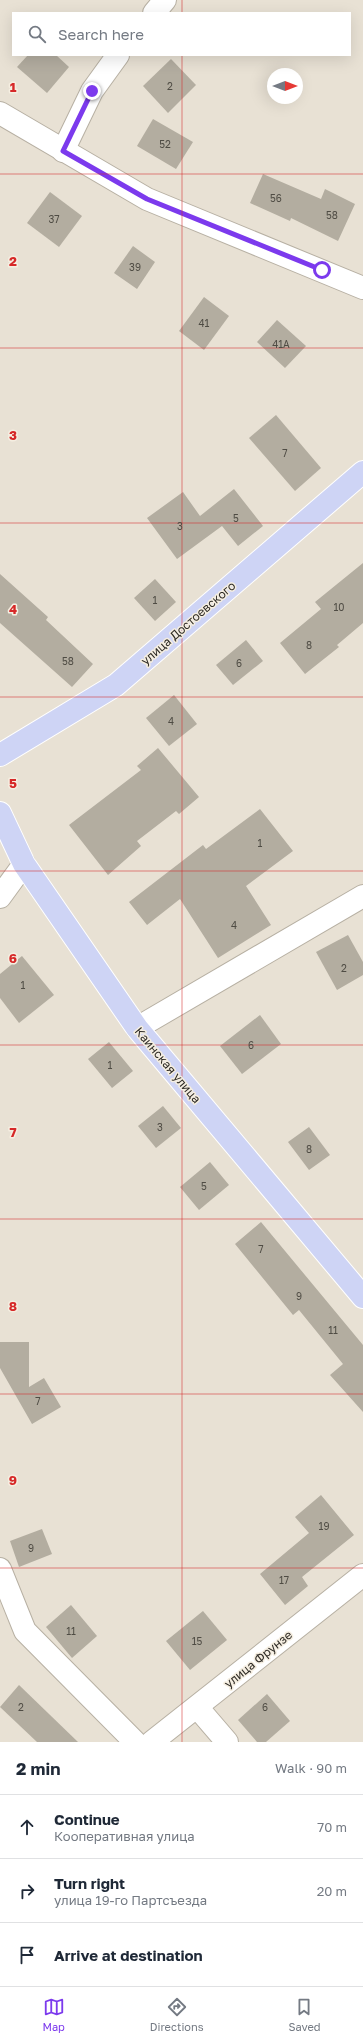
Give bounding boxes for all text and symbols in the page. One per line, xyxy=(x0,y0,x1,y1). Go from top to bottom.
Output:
search box xyxy=(12,12,351,56)
icon: search xyxy=(26,23,48,45)
text: Search here xyxy=(58,25,144,43)
north arrow xyxy=(267,68,303,104)
text: 1 xyxy=(10,79,17,95)
house number: 2 xyxy=(167,80,173,92)
route end xyxy=(83,82,101,100)
house number: 52 xyxy=(159,138,171,150)
house number: 56 xyxy=(270,192,282,204)
house number: 58 xyxy=(326,209,338,221)
house number: 37 xyxy=(48,213,60,225)
text: 2 xyxy=(9,253,17,269)
house number: 39 xyxy=(129,261,141,273)
route start xyxy=(313,261,331,279)
house number: 41 xyxy=(199,317,210,329)
house number: 41А xyxy=(272,338,290,350)
text: 3 xyxy=(9,427,17,443)
house number: 7 xyxy=(282,447,288,459)
house number: 5 xyxy=(233,512,239,524)
house number: 3 xyxy=(177,520,183,532)
street label: улица Достоевского xyxy=(138,578,238,668)
house number: 1 xyxy=(153,594,158,606)
text: 4 xyxy=(9,601,17,617)
house number: 10 xyxy=(333,601,345,613)
house number: 8 xyxy=(306,639,312,651)
house number: 58 xyxy=(62,655,74,667)
house number: 6 xyxy=(236,657,242,669)
house number: 4 xyxy=(168,715,174,727)
text: 5 xyxy=(9,775,17,791)
house number: 1 xyxy=(258,837,263,849)
house number: 4 xyxy=(231,919,237,931)
text: 6 xyxy=(9,950,17,966)
house number: 2 xyxy=(341,962,347,974)
house number: 1 xyxy=(21,979,26,991)
street label: Каинская улица xyxy=(132,1024,204,1106)
house number: 6 xyxy=(248,1039,254,1051)
house number: 1 xyxy=(108,1059,113,1071)
house number: 3 xyxy=(157,1121,163,1133)
text: 7 xyxy=(9,1124,17,1140)
house number: 8 xyxy=(306,1143,312,1155)
house number: 5 xyxy=(201,1180,207,1192)
house number: 7 xyxy=(258,1243,264,1255)
house number: 9 xyxy=(296,1290,302,1302)
text: 8 xyxy=(9,1298,17,1314)
house number: 11 xyxy=(328,1324,338,1336)
house number: 7 xyxy=(35,1395,41,1407)
text: 9 xyxy=(9,1472,17,1488)
house number: 19 xyxy=(319,1520,329,1532)
house number: 9 xyxy=(28,1542,34,1554)
house number: 17 xyxy=(279,1574,289,1586)
house number: 11 xyxy=(66,1625,76,1637)
street label: улица Фрунзе xyxy=(221,1627,295,1691)
house number: 15 xyxy=(192,1635,203,1647)
house number: 2 xyxy=(18,1701,24,1713)
house number: 6 xyxy=(262,1701,268,1713)
text: 2 min xyxy=(16,1758,60,1779)
text: Walk · 90 m xyxy=(275,1760,347,1776)
text: Continue xyxy=(54,1810,120,1828)
icon: ahead xyxy=(16,1816,38,1838)
text: 70 m xyxy=(317,1819,347,1835)
text: Кооперативная улица xyxy=(54,1828,195,1844)
text: Turn right xyxy=(54,1874,125,1892)
icon: right xyxy=(16,1880,38,1902)
text: 20 m xyxy=(317,1883,347,1899)
text: улица 19-го Партсъезда xyxy=(54,1892,207,1908)
icon: arrive xyxy=(16,1944,38,1966)
text: Arrive at destination xyxy=(54,1946,203,1964)
tab: Map xyxy=(42,1996,65,2033)
tab: Directions xyxy=(150,1996,204,2033)
tab: Saved xyxy=(288,1996,321,2033)

